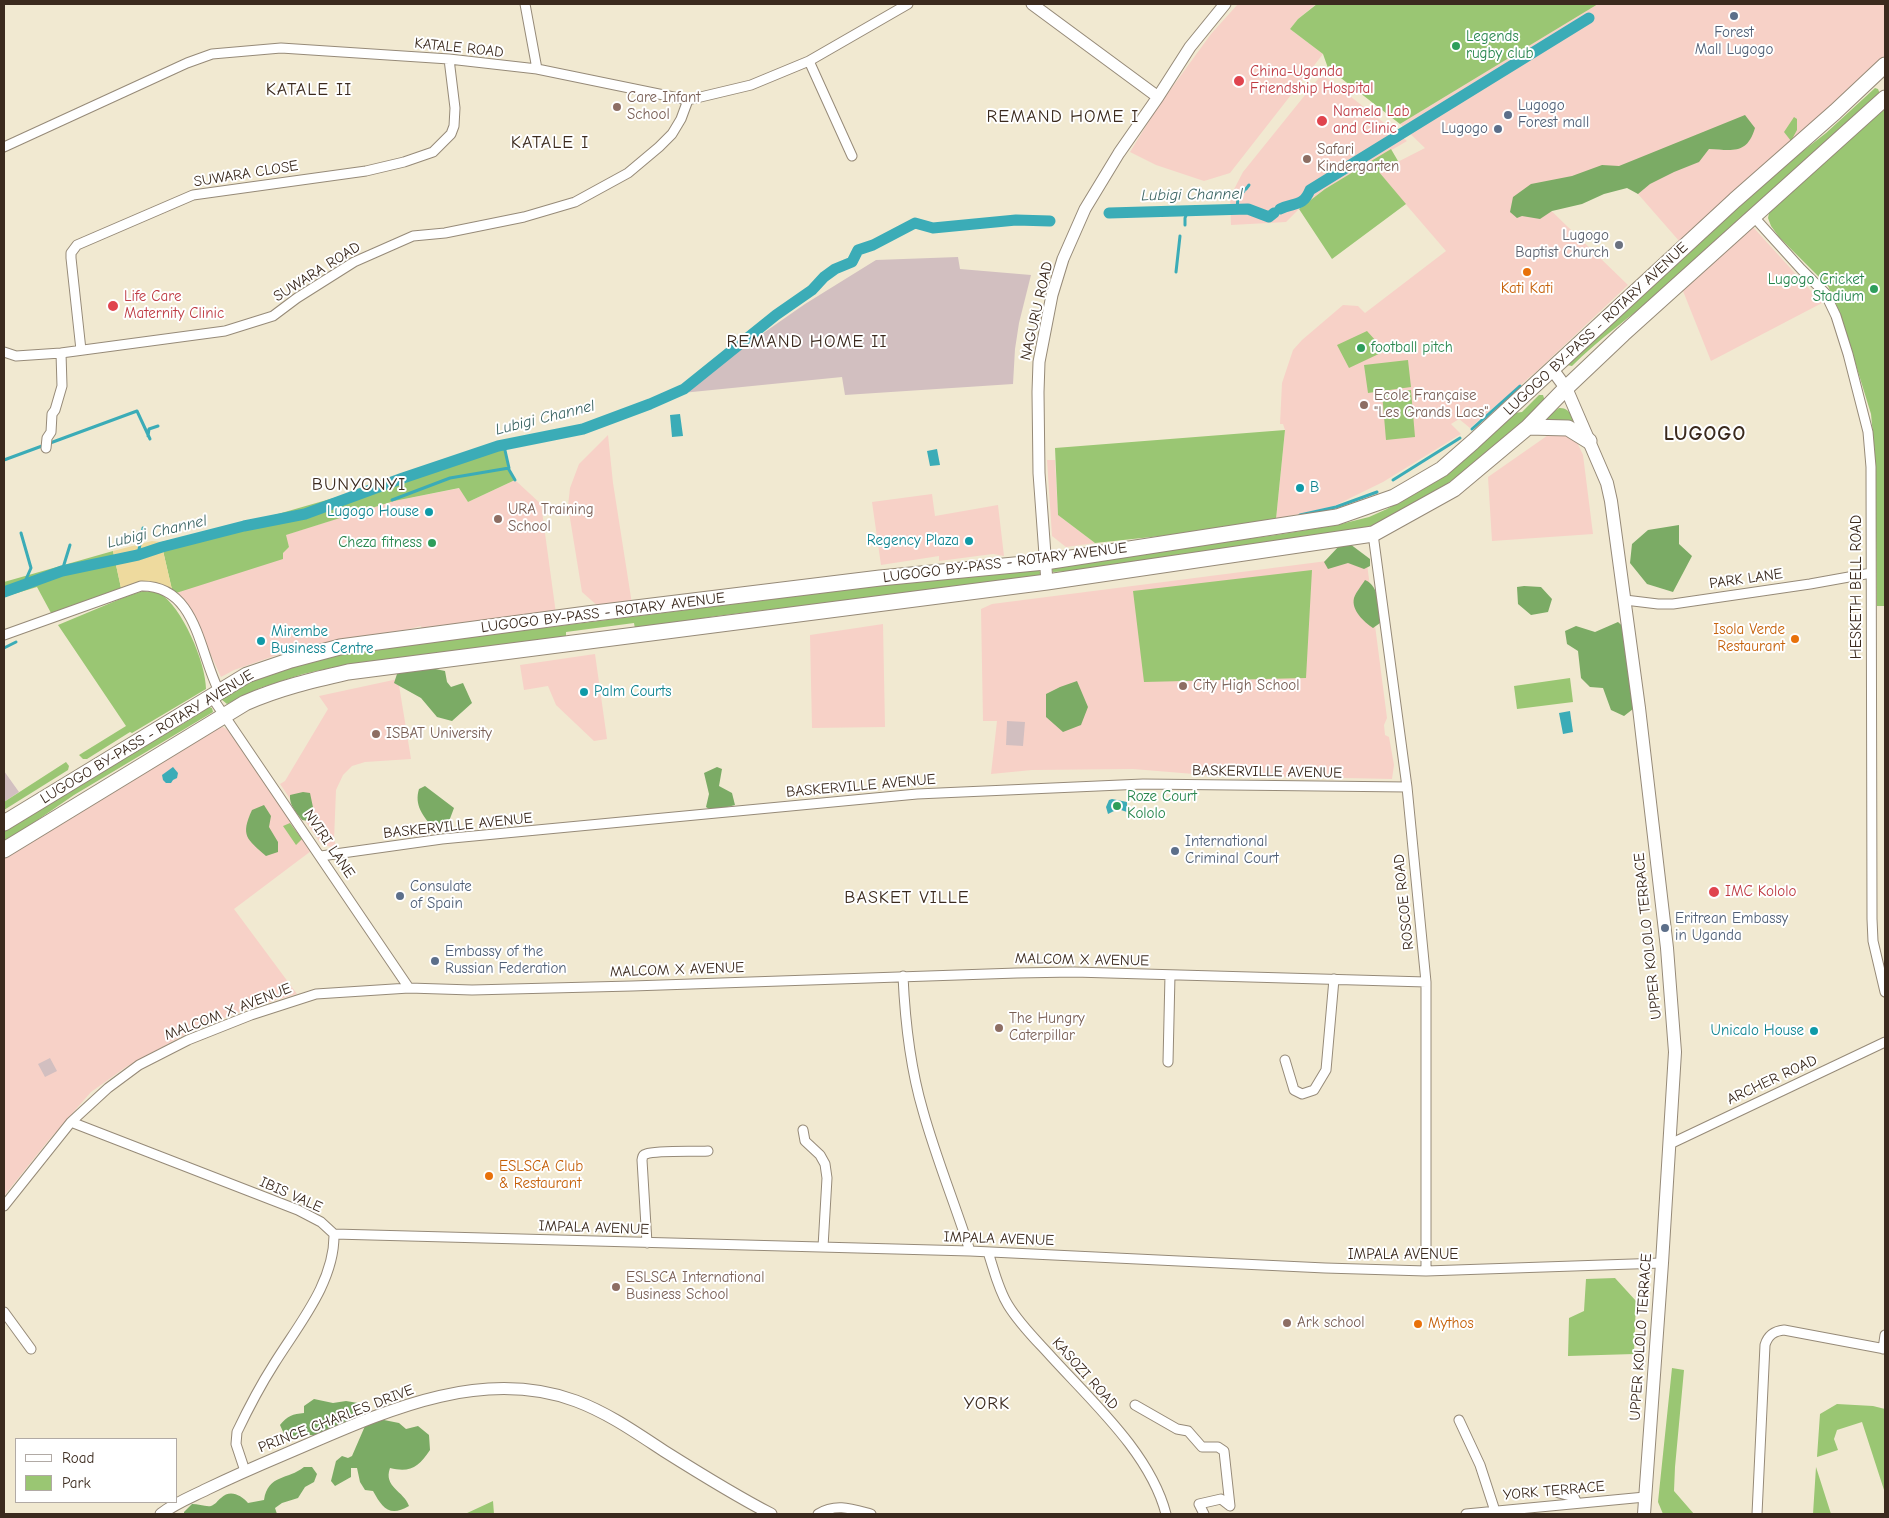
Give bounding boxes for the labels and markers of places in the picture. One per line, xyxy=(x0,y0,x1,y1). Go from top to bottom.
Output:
marker: Forest Mall Lugogo xyxy=(1728,10,1740,22)
place label: Forest Mall Lugogo xyxy=(1695,24,1773,59)
place label: Legends rugby club xyxy=(1466,28,1533,63)
marker: Legends rugby club xyxy=(1450,40,1462,52)
place label: China-Uganda Friendship Hospital xyxy=(1250,63,1374,98)
marker: China-Uganda Friendship Hospital xyxy=(1232,74,1246,88)
place label: Care Infant School xyxy=(627,89,701,124)
place label: Lugogo Forest mall xyxy=(1518,97,1589,132)
marker: Care Infant School xyxy=(611,101,623,113)
place label: Namela Lab and Clinic xyxy=(1333,103,1410,138)
marker: Lugogo Forest mall xyxy=(1502,109,1514,121)
marker: Namela Lab and Clinic xyxy=(1315,114,1329,128)
place label: Lugogo xyxy=(1441,120,1488,138)
marker: Lugogo xyxy=(1492,123,1504,135)
place label: Safari Kindergarten xyxy=(1317,141,1399,176)
marker: Safari Kindergarten xyxy=(1301,153,1313,165)
place label: Lugogo Baptist Church xyxy=(1515,227,1609,262)
marker: Lugogo Baptist Church xyxy=(1613,239,1625,251)
marker: Kati Kati xyxy=(1521,266,1533,278)
place label: Lugogo Cricket Stadium xyxy=(1768,271,1864,306)
place label: Kati Kati xyxy=(1501,280,1553,298)
marker: Lugogo Cricket Stadium xyxy=(1868,283,1880,295)
place label: Life Care Maternity Clinic xyxy=(124,288,224,323)
marker: Life Care Maternity Clinic xyxy=(106,299,120,313)
place label: football pitch xyxy=(1371,339,1453,357)
marker: football pitch xyxy=(1355,342,1367,354)
place label: Ecole Française "Les Grands Lacs" xyxy=(1374,387,1488,422)
marker: Ecole Française "Les Grands Lacs" xyxy=(1358,399,1370,411)
place label: B xyxy=(1310,479,1319,497)
marker: B xyxy=(1294,482,1306,494)
place label: URA Training School xyxy=(508,501,594,536)
place label: Lugogo House xyxy=(327,503,419,521)
marker: Lugogo House xyxy=(423,506,435,518)
marker: URA Training School xyxy=(492,513,504,525)
place label: Regency Plaza xyxy=(867,532,959,550)
place label: Cheza fitness xyxy=(338,534,422,552)
marker: Regency Plaza xyxy=(963,535,975,547)
marker: Cheza fitness xyxy=(426,537,438,549)
place label: Isola Verde Restaurant xyxy=(1713,621,1785,656)
place label: Mirembe Business Centre xyxy=(271,623,373,658)
marker: Isola Verde Restaurant xyxy=(1789,633,1801,645)
marker: Mirembe Business Centre xyxy=(255,635,267,647)
place label: City High School xyxy=(1193,677,1300,695)
marker: City High School xyxy=(1177,680,1189,692)
place label: Palm Courts xyxy=(594,683,672,701)
marker: Palm Courts xyxy=(578,686,590,698)
place label: ISBAT University xyxy=(386,725,492,743)
marker: ISBAT University xyxy=(370,728,382,740)
place label: Roze Court Kololo xyxy=(1127,788,1197,823)
marker: Roze Court Kololo xyxy=(1111,800,1123,812)
place label: International Criminal Court xyxy=(1185,833,1279,868)
marker: International Criminal Court xyxy=(1169,845,1181,857)
place label: Consulate of Spain xyxy=(410,878,472,913)
place label: IMC Kololo xyxy=(1725,883,1796,901)
marker: IMC Kololo xyxy=(1707,885,1721,899)
marker: Consulate of Spain xyxy=(394,890,406,902)
place label: Eritrean Embassy in Uganda xyxy=(1675,910,1788,945)
marker: Eritrean Embassy in Uganda xyxy=(1659,922,1671,934)
place label: Embassy of the Russian Federation xyxy=(445,943,567,978)
marker: Embassy of the Russian Federation xyxy=(429,955,441,967)
place label: The Hungry Caterpillar xyxy=(1009,1010,1085,1045)
marker: The Hungry Caterpillar xyxy=(993,1022,1005,1034)
place label: Unicalo House xyxy=(1711,1022,1804,1040)
marker: Unicalo House xyxy=(1808,1025,1820,1037)
place label: ESLSCA Club & Restaurant xyxy=(499,1158,583,1193)
marker: ESLSCA Club & Restaurant xyxy=(483,1170,495,1182)
place label: ESLSCA International Business School xyxy=(626,1269,765,1304)
marker: ESLSCA International Business School xyxy=(610,1281,622,1293)
place label: Ark school xyxy=(1297,1314,1365,1332)
place label: Mythos xyxy=(1428,1315,1474,1333)
marker: Ark school xyxy=(1281,1317,1293,1329)
marker: Mythos xyxy=(1412,1318,1424,1330)

